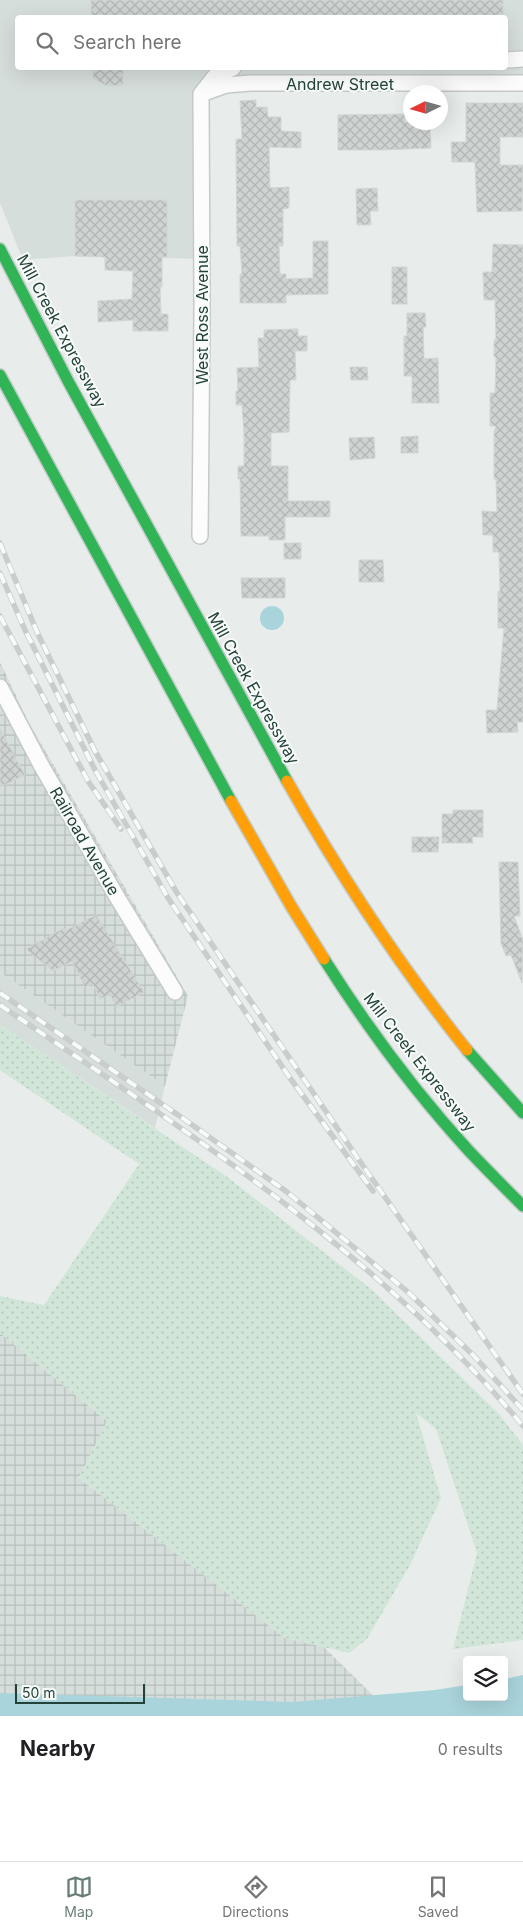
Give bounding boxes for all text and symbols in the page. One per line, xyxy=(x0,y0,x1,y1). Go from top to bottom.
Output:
search box xyxy=(15,15,508,70)
icon: search xyxy=(33,29,61,57)
text: Search here xyxy=(73,31,182,54)
street label: Andrew Street xyxy=(286,74,394,94)
north arrow xyxy=(403,85,448,130)
street label: West Ross Avenue xyxy=(192,245,212,385)
street label: Mill Creek Expressway xyxy=(13,251,111,411)
street label: Mill Creek Expressway xyxy=(204,608,304,768)
street label: Railroad Avenue xyxy=(46,783,124,899)
street label: Mill Creek Expressway xyxy=(360,988,480,1136)
map controls xyxy=(463,1656,508,1701)
button: layers xyxy=(463,1656,508,1701)
scale bar xyxy=(15,1681,145,1704)
text: 50 m xyxy=(22,1684,56,1701)
text: Nearby xyxy=(20,1736,95,1761)
text: 0 results xyxy=(438,1739,503,1759)
tab: Map xyxy=(64,1873,93,1920)
tab: Directions xyxy=(222,1873,289,1920)
tab: Saved xyxy=(418,1873,459,1920)

